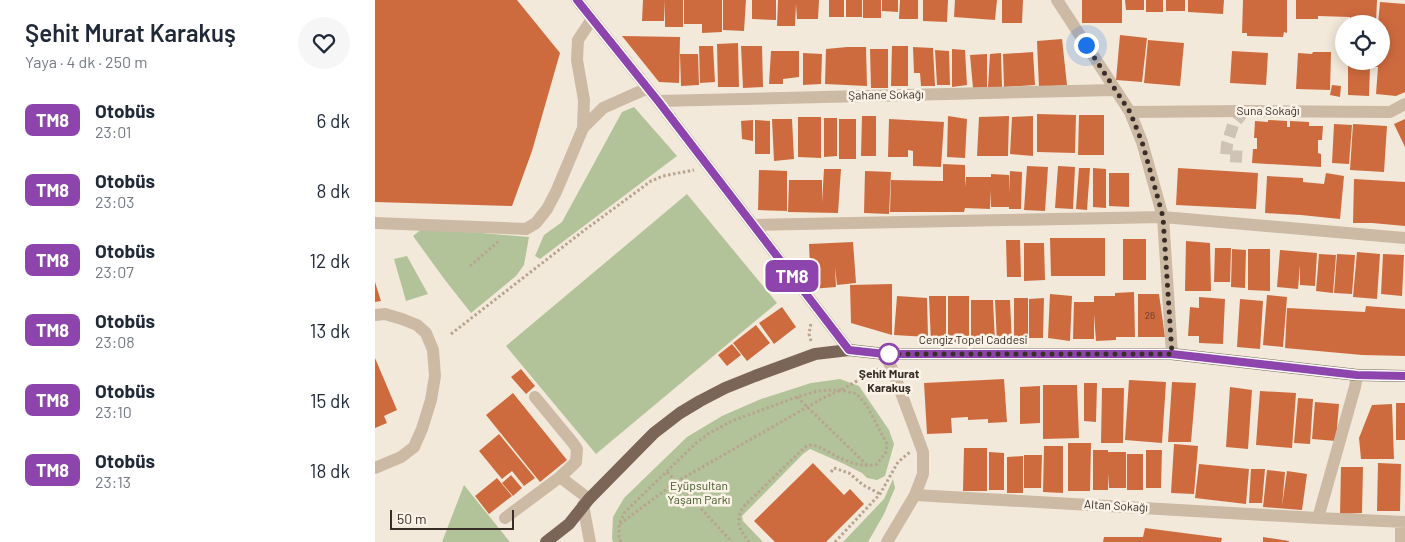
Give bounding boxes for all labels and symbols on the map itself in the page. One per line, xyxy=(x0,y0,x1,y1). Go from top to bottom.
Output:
your location xyxy=(1074,33,1099,58)
street label: Şahane Sokağı xyxy=(848,86,924,102)
street label: Suna Sokağı xyxy=(1237,103,1300,117)
line badge: TM8 xyxy=(763,260,821,292)
house number: 26 xyxy=(1145,309,1155,321)
street label: Cengiz Topel Caddesi xyxy=(919,332,1027,346)
marker: Şehit Murat Karakuş xyxy=(878,343,900,365)
place label: Şehit Murat Karakuş xyxy=(859,366,920,394)
park label: Eyüpsultan Yaşam Parkı xyxy=(668,478,730,506)
street label: Altan Sokağı xyxy=(1084,496,1148,514)
scale bar xyxy=(390,507,514,530)

